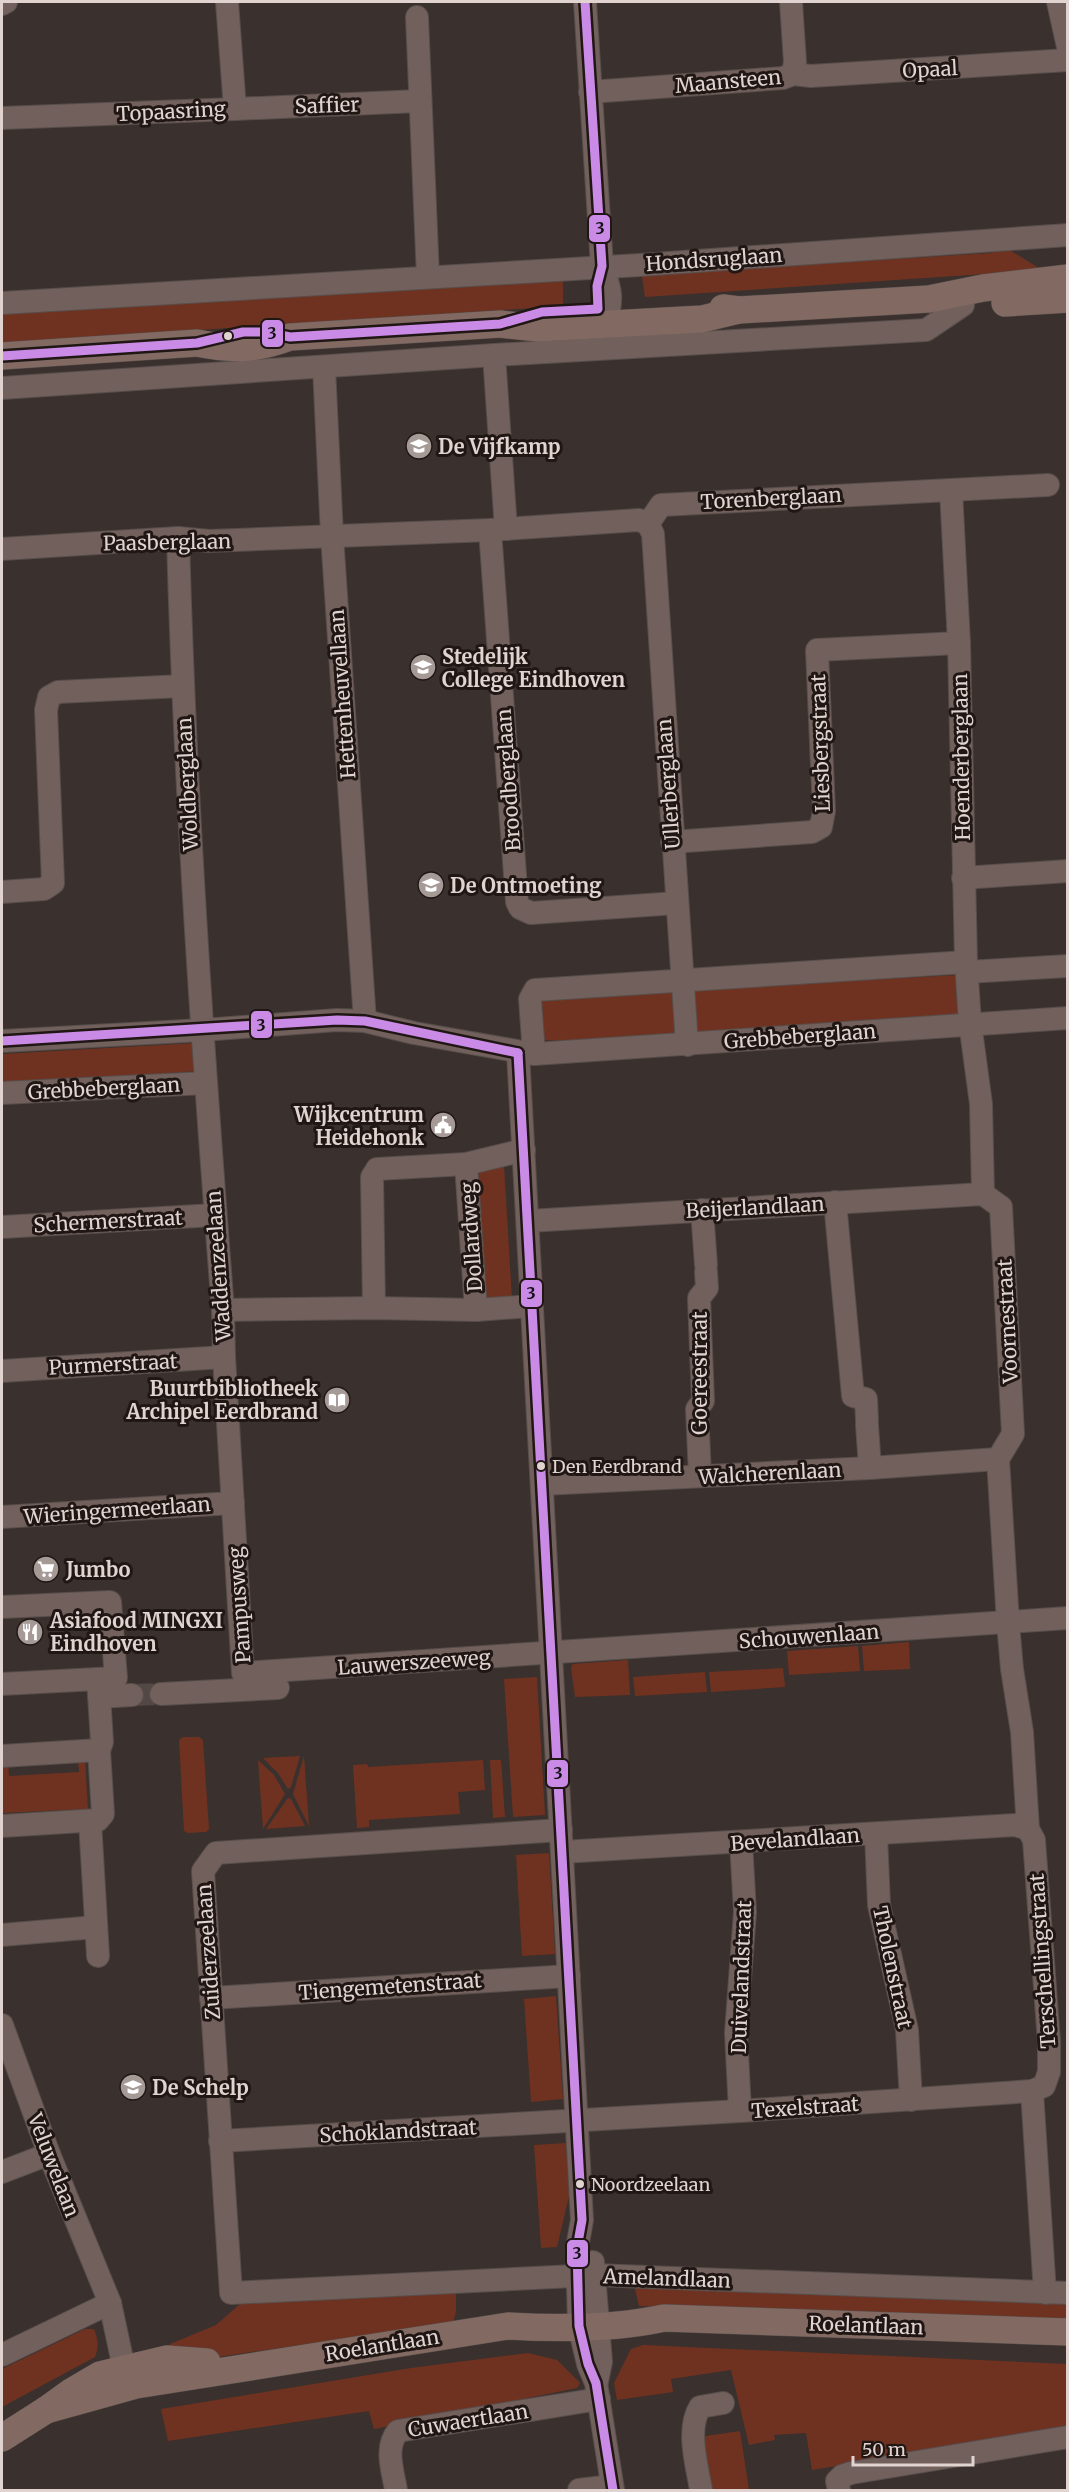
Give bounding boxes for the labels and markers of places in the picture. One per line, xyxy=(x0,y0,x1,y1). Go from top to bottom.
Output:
unlabelled marker xyxy=(222,330,234,342)
school or university icon: De Vijfkamp xyxy=(404,431,434,461)
place label: De Vijfkamp xyxy=(438,434,561,459)
place label: Stedelijk College Eindhoven xyxy=(442,644,625,692)
school or university icon: Stedelijk College Eindhoven xyxy=(408,652,438,682)
school or university icon: De Ontmoeting xyxy=(416,870,446,900)
place label: De Ontmoeting xyxy=(450,873,602,898)
place label: Wijkcentrum Heidehonk xyxy=(293,1102,424,1150)
public building icon: Wijkcentrum Heidehonk xyxy=(428,1110,458,1140)
place label: Buurtbibliotheek Archipel Eerdbrand xyxy=(125,1376,318,1424)
library icon: Buurtbibliotheek Archipel Eerdbrand xyxy=(322,1385,352,1415)
place label: Den Eerdbrand xyxy=(552,1455,682,1478)
marker: Den Eerdbrand xyxy=(535,1460,547,1472)
supermarket icon: Jumbo xyxy=(31,1554,61,1584)
place label: Jumbo xyxy=(65,1557,131,1582)
place label: Asiafood MINGXI Eindhoven xyxy=(49,1608,223,1656)
restaurant icon: Asiafood MINGXI Eindhoven xyxy=(15,1617,45,1647)
school or university icon: De Schelp xyxy=(118,2072,148,2102)
place label: De Schelp xyxy=(152,2075,249,2100)
place label: Noordzeelaan xyxy=(591,2173,710,2196)
marker: Noordzeelaan xyxy=(574,2178,586,2190)

